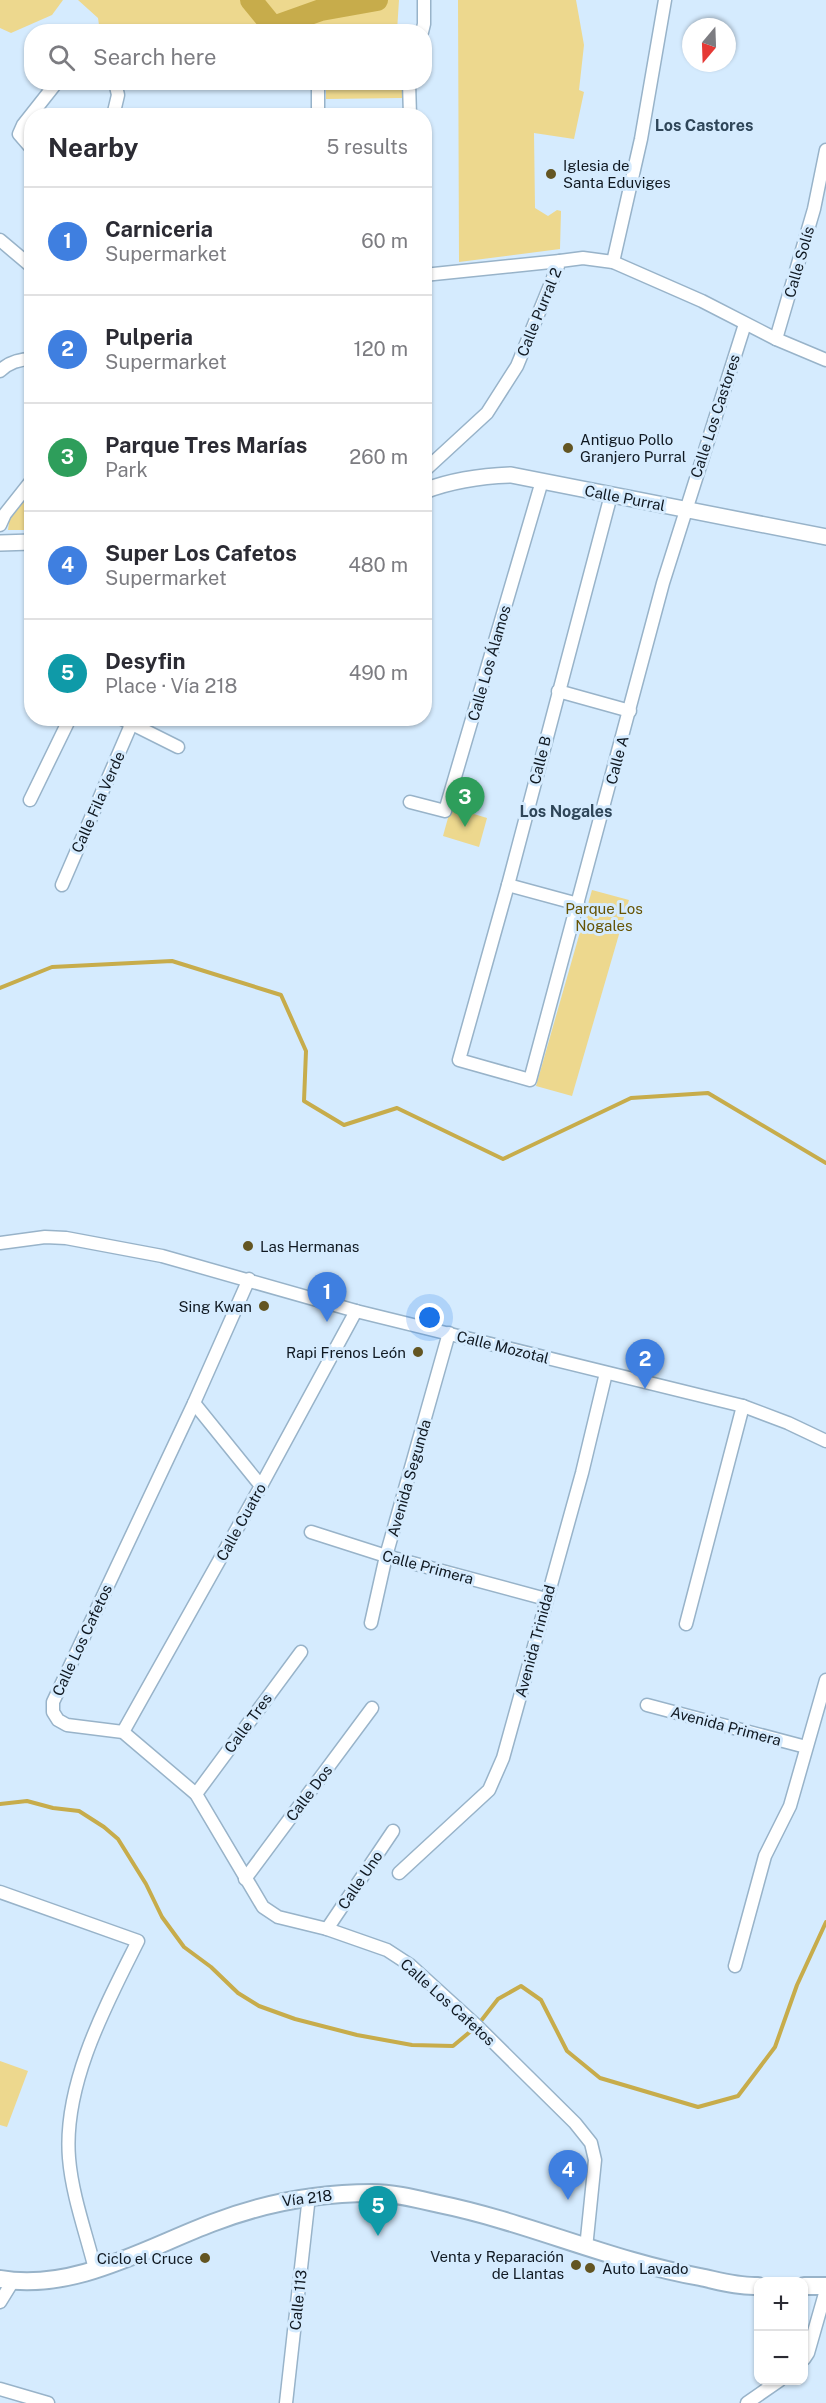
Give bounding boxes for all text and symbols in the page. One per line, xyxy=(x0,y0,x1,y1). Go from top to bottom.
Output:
north arrow xyxy=(682,18,736,72)
search box xyxy=(24,24,432,90)
icon: search xyxy=(45,41,78,74)
text: Search here xyxy=(93,44,217,70)
district label: Los Castores xyxy=(655,116,753,135)
text: Nearby xyxy=(48,132,138,163)
text: 5 results xyxy=(326,135,408,159)
place label: Iglesia de Santa Eduviges xyxy=(563,157,671,191)
marker: Iglesia de Santa Eduviges xyxy=(544,167,558,181)
text: Carniceria xyxy=(105,216,213,242)
street label: Calle Solís xyxy=(781,224,817,300)
text: 1 xyxy=(63,229,72,253)
text: 60 m xyxy=(361,229,408,253)
text: Supermarket xyxy=(105,242,227,266)
street label: Calle Purral 2 xyxy=(513,265,565,359)
text: Pulperia xyxy=(105,324,193,350)
text: 2 xyxy=(61,337,74,361)
text: 120 m xyxy=(354,337,408,361)
text: Supermarket xyxy=(105,350,227,374)
street label: Calle Los Castores xyxy=(687,352,743,480)
place label: Antiguo Pollo Granjero Purral xyxy=(580,431,686,465)
text: Parque Tres Marías xyxy=(105,432,307,458)
marker: Antiguo Pollo Granjero Purral xyxy=(561,441,575,455)
text: 3 xyxy=(61,445,74,469)
text: 260 m xyxy=(349,445,408,469)
text: Park xyxy=(105,458,148,482)
street label: Calle Purral xyxy=(583,482,667,514)
text: Super Los Cafetos xyxy=(105,540,297,566)
text: 4 xyxy=(61,553,74,577)
text: 480 m xyxy=(348,553,408,577)
text: Supermarket xyxy=(105,566,227,590)
street label: Calle Los Álamos xyxy=(464,603,514,723)
text: Desyfin xyxy=(105,648,186,674)
text: 5 xyxy=(61,661,74,685)
text: 490 m xyxy=(349,661,408,685)
text: Place · Vía 218 xyxy=(105,674,238,698)
street label: Calle A xyxy=(602,733,632,786)
street label: Calle B xyxy=(526,734,554,786)
street label: Calle Fila Verde xyxy=(68,749,128,855)
pin: 3 xyxy=(446,778,484,827)
district label: Los Nogales xyxy=(520,802,612,821)
park label: Parque Los Nogales xyxy=(565,900,643,934)
place label: Las Hermanas xyxy=(260,1238,359,1255)
marker: Las Hermanas xyxy=(241,1239,255,1253)
pin: 1 xyxy=(308,1272,346,1322)
place label: Sing Kwan xyxy=(178,1298,252,1315)
marker: Sing Kwan xyxy=(257,1299,271,1313)
your location xyxy=(415,1303,444,1332)
street label: Calle Mozotal xyxy=(455,1327,551,1367)
pin: 2 xyxy=(626,1340,664,1389)
place label: Rapi Frenos León xyxy=(286,1344,406,1361)
marker: Rapi Frenos León xyxy=(411,1345,425,1359)
street label: Avenida Segunda xyxy=(384,1417,434,1539)
street label: Calle Cuatro xyxy=(213,1480,269,1564)
street label: Calle Primera xyxy=(381,1547,475,1587)
street label: Calle Los Cafetos xyxy=(49,1582,115,1698)
street label: Avenida Trinidad xyxy=(512,1583,558,1699)
street label: Calle Tres xyxy=(221,1690,275,1756)
street label: Avenida Primera xyxy=(669,1703,783,1749)
street label: Calle Dos xyxy=(283,1762,335,1824)
street label: Calle Uno xyxy=(334,1848,386,1912)
street label: Calle Los Cafetos xyxy=(397,1955,499,2049)
pin: 4 xyxy=(548,2150,588,2200)
street label: Vía 218 xyxy=(281,2186,333,2210)
pin: 5 xyxy=(358,2186,398,2236)
place label: Venta y Reparación de Llantas xyxy=(430,2248,564,2282)
place label: Ciclo el Cruce xyxy=(97,2250,193,2267)
marker: Ciclo el Cruce xyxy=(198,2251,212,2265)
marker: Venta y Reparación de Llantas xyxy=(569,2258,583,2272)
place label: Auto Lavado xyxy=(602,2260,688,2277)
marker: Auto Lavado xyxy=(583,2261,597,2275)
street label: Calle 113 xyxy=(286,2269,310,2331)
map controls xyxy=(754,2277,808,2385)
button: + xyxy=(754,2277,808,2331)
button: − xyxy=(754,2331,808,2385)

